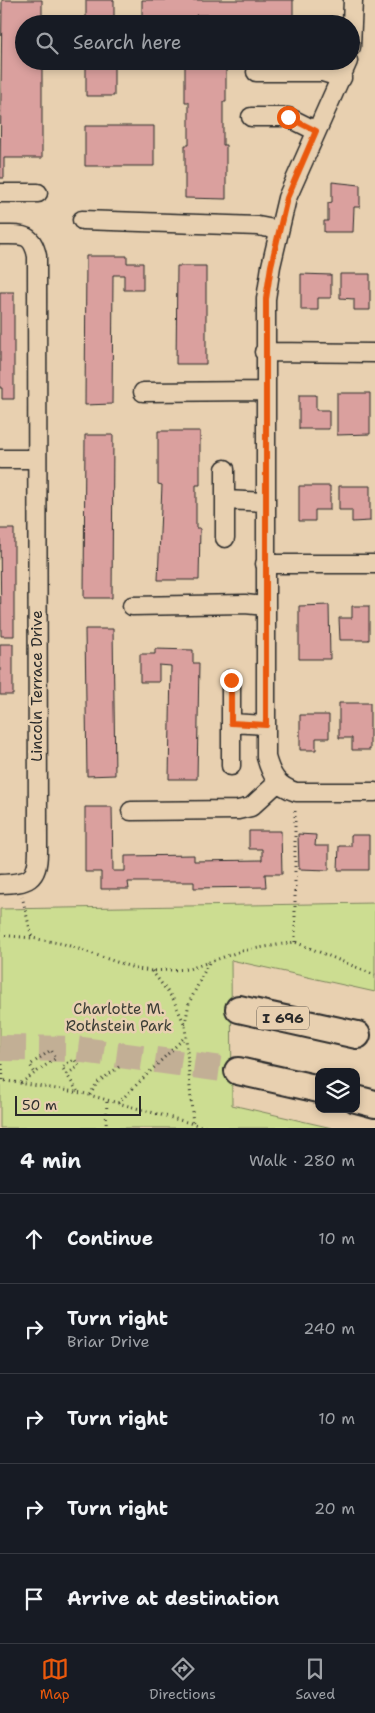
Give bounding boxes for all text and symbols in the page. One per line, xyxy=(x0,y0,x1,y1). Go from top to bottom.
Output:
search box xyxy=(15,15,360,70)
icon: search xyxy=(33,29,61,57)
text: Search here xyxy=(73,30,182,55)
route start xyxy=(277,106,300,129)
street label: Lincoln Terrace Drive xyxy=(27,610,47,762)
route end xyxy=(220,669,243,692)
park label: Charlotte M. Rothstein Park xyxy=(66,999,172,1036)
road number: I 696 xyxy=(257,1006,309,1030)
map controls xyxy=(315,1068,360,1113)
button: layers xyxy=(315,1068,360,1113)
scale bar xyxy=(15,1093,141,1116)
text: 50 m xyxy=(22,1096,57,1114)
text: 4 min xyxy=(20,1147,81,1175)
text: Walk · 280 m xyxy=(249,1150,355,1171)
icon: ahead xyxy=(20,1225,48,1253)
text: Continue xyxy=(67,1226,153,1251)
text: 10 m xyxy=(318,1228,355,1249)
text: Turn right xyxy=(67,1306,168,1331)
icon: right xyxy=(20,1315,48,1343)
text: 240 m xyxy=(303,1318,355,1339)
text: Briar Drive xyxy=(67,1331,150,1352)
icon: right xyxy=(20,1405,48,1433)
text: Turn right xyxy=(67,1406,168,1431)
text: 10 m xyxy=(318,1408,355,1429)
icon: right xyxy=(20,1495,48,1523)
text: Turn right xyxy=(67,1496,168,1521)
text: 20 m xyxy=(314,1498,355,1519)
icon: arrive xyxy=(20,1585,48,1613)
text: Arrive at destination xyxy=(67,1586,279,1611)
tab: Map xyxy=(40,1655,70,1703)
tab: Directions xyxy=(149,1655,216,1703)
tab: Saved xyxy=(296,1655,335,1703)

